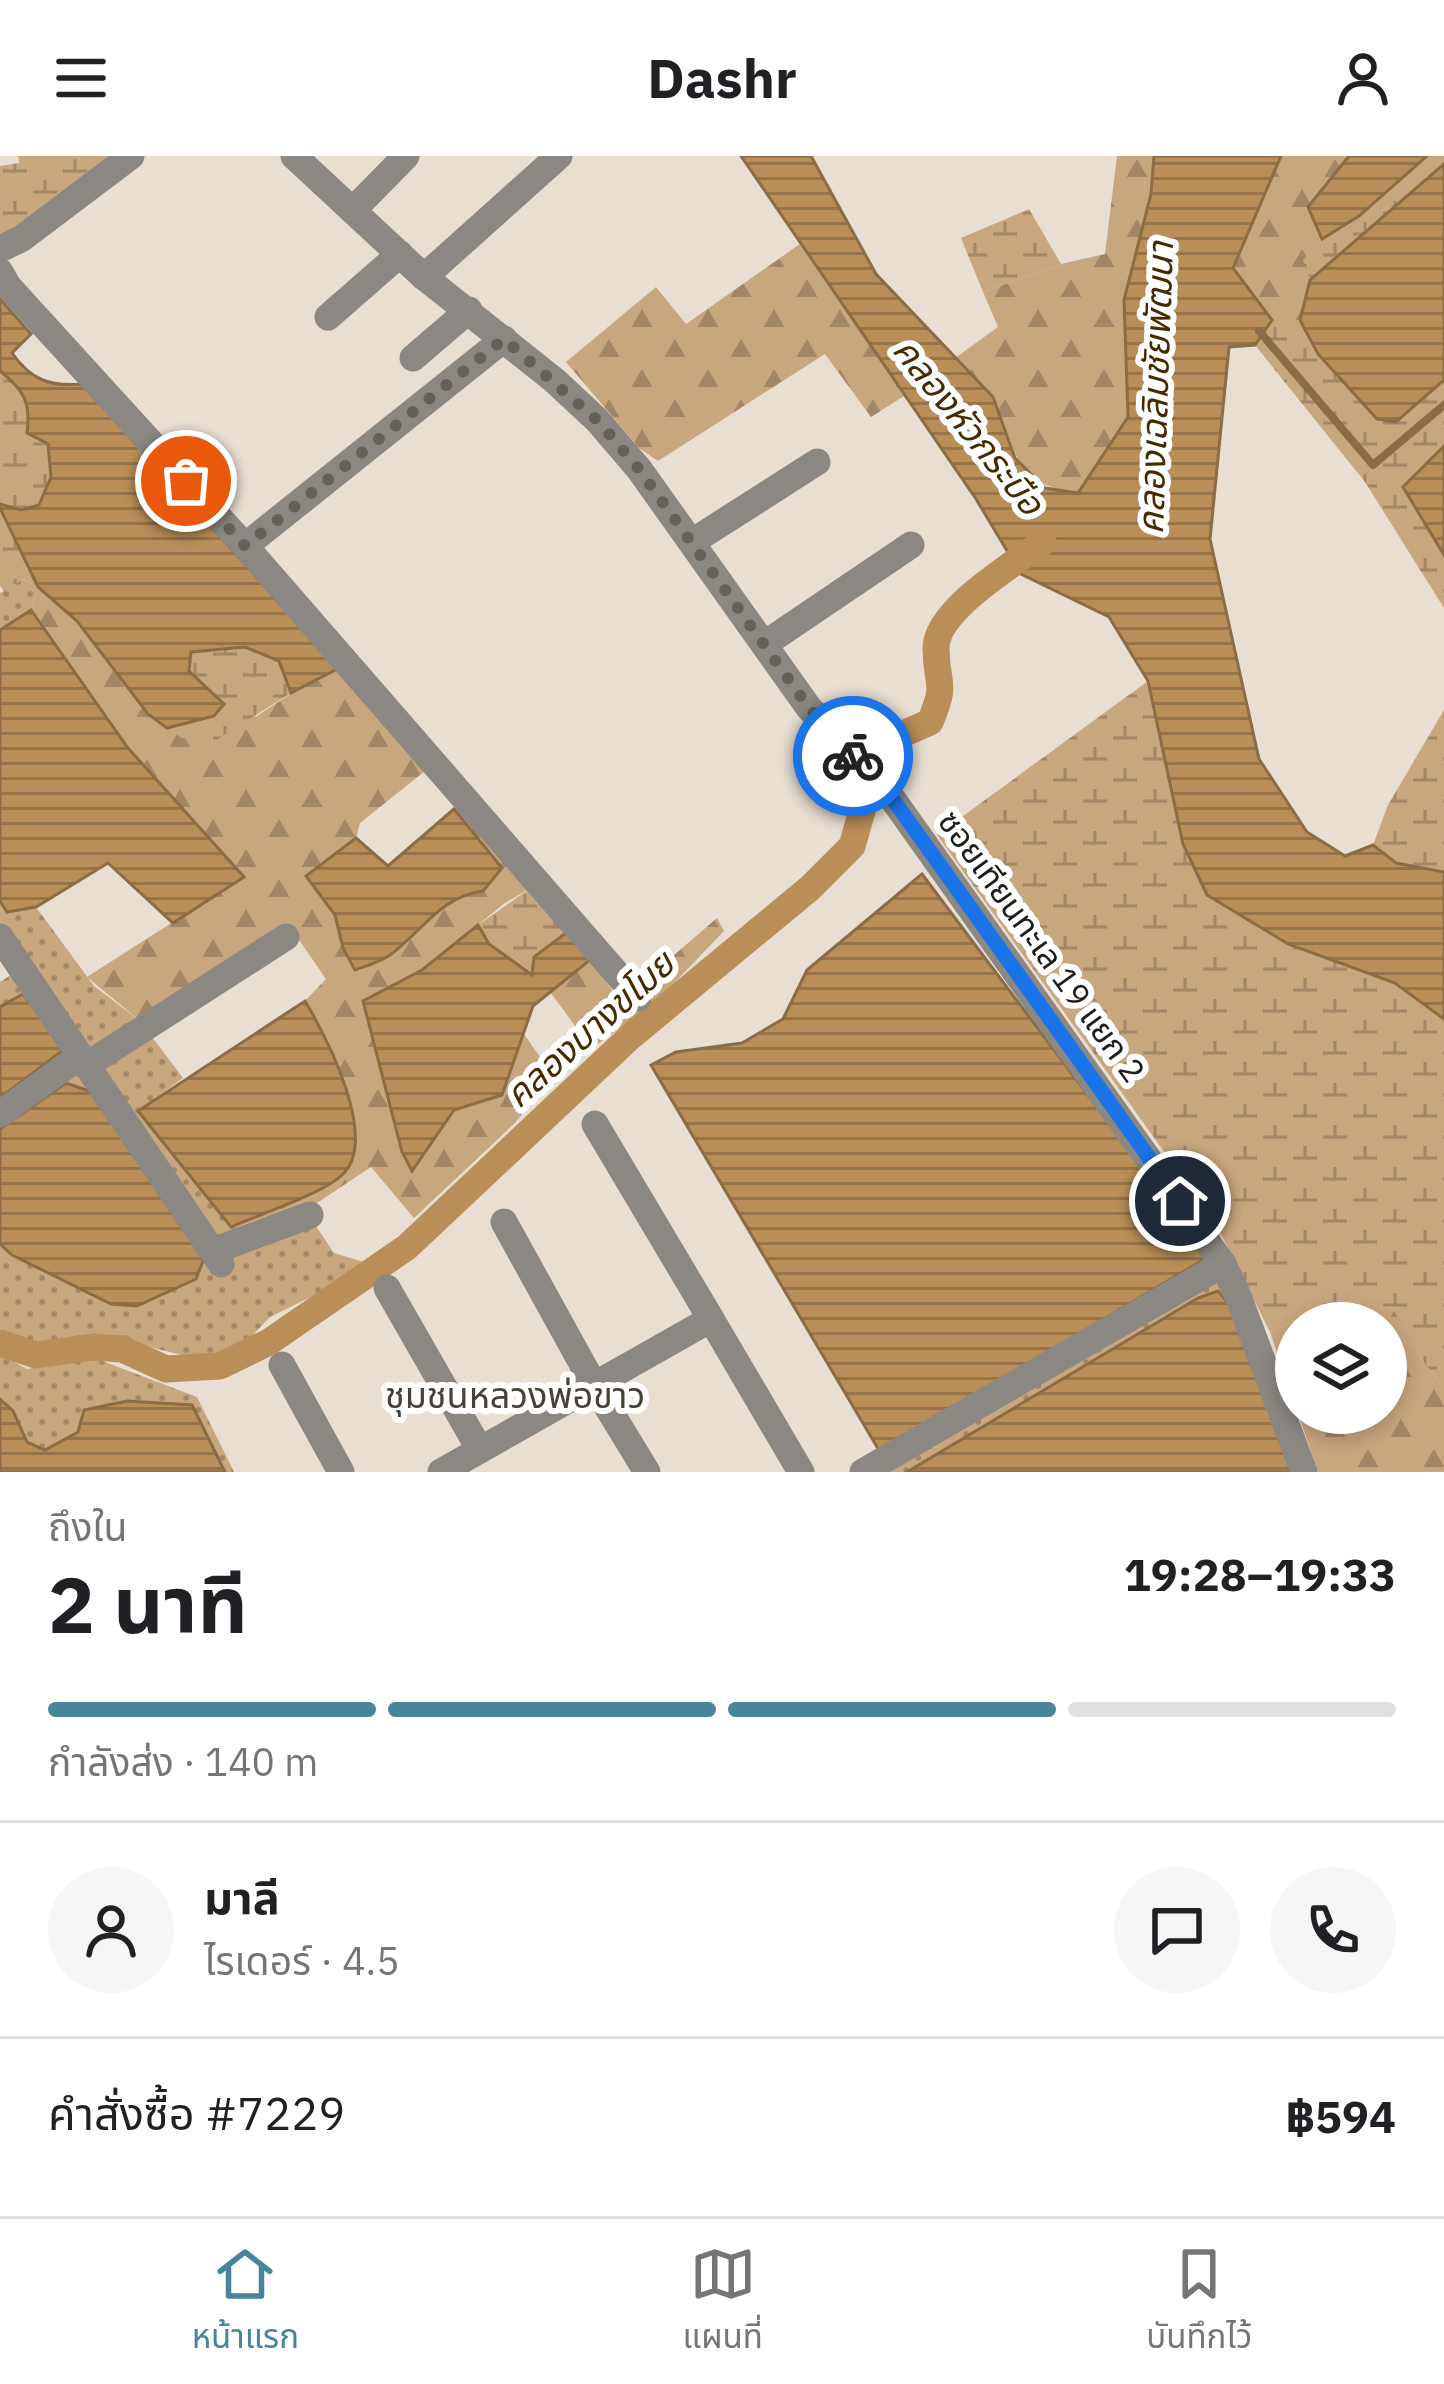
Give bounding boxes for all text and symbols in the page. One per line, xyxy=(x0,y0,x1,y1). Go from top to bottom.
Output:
text: Dashr xyxy=(647,43,797,113)
icon: menu xyxy=(48,45,114,111)
icon: person xyxy=(1330,45,1396,111)
water label: คลองเฉลิมชัยพัฒนา xyxy=(1126,240,1183,535)
water label: คลองหัวกระบือ xyxy=(883,327,1056,525)
pin xyxy=(135,430,237,532)
icon: bag xyxy=(153,448,219,514)
courier xyxy=(793,696,913,816)
icon: bike xyxy=(820,723,886,789)
street label: ซอยเทียนทะเล 19 แยก 2 xyxy=(929,801,1156,1090)
water label: คลองบางขโมย xyxy=(494,938,685,1117)
pin xyxy=(1129,1150,1231,1252)
icon: home xyxy=(1147,1168,1213,1234)
map controls xyxy=(1275,1302,1407,1434)
button: layers xyxy=(1275,1302,1407,1434)
district label: ชุมชนหลวงพ่อขาว xyxy=(385,1371,645,1418)
text: ถึงใน xyxy=(48,1501,127,1552)
text: 19:28–19:33 xyxy=(1124,1545,1396,1603)
text: 2 นาที xyxy=(48,1553,248,1654)
text: กำลังส่ง · 140 m xyxy=(48,1736,318,1787)
button: person xyxy=(48,1867,174,1993)
button: chat xyxy=(1114,1867,1240,1993)
button: phone xyxy=(1270,1867,1396,1993)
text: มาลี xyxy=(204,1868,280,1926)
text: ไรเดอร์ · 4.5 xyxy=(204,1935,400,1986)
text: คำสั่งซื้อ #7229 xyxy=(48,2084,345,2142)
text: ฿594 xyxy=(1285,2087,1396,2145)
tab: หน้าแรก xyxy=(192,2241,299,2363)
tab: แผนที่ xyxy=(682,2241,763,2363)
tab: บันทึกไว้ xyxy=(1146,2241,1252,2363)

